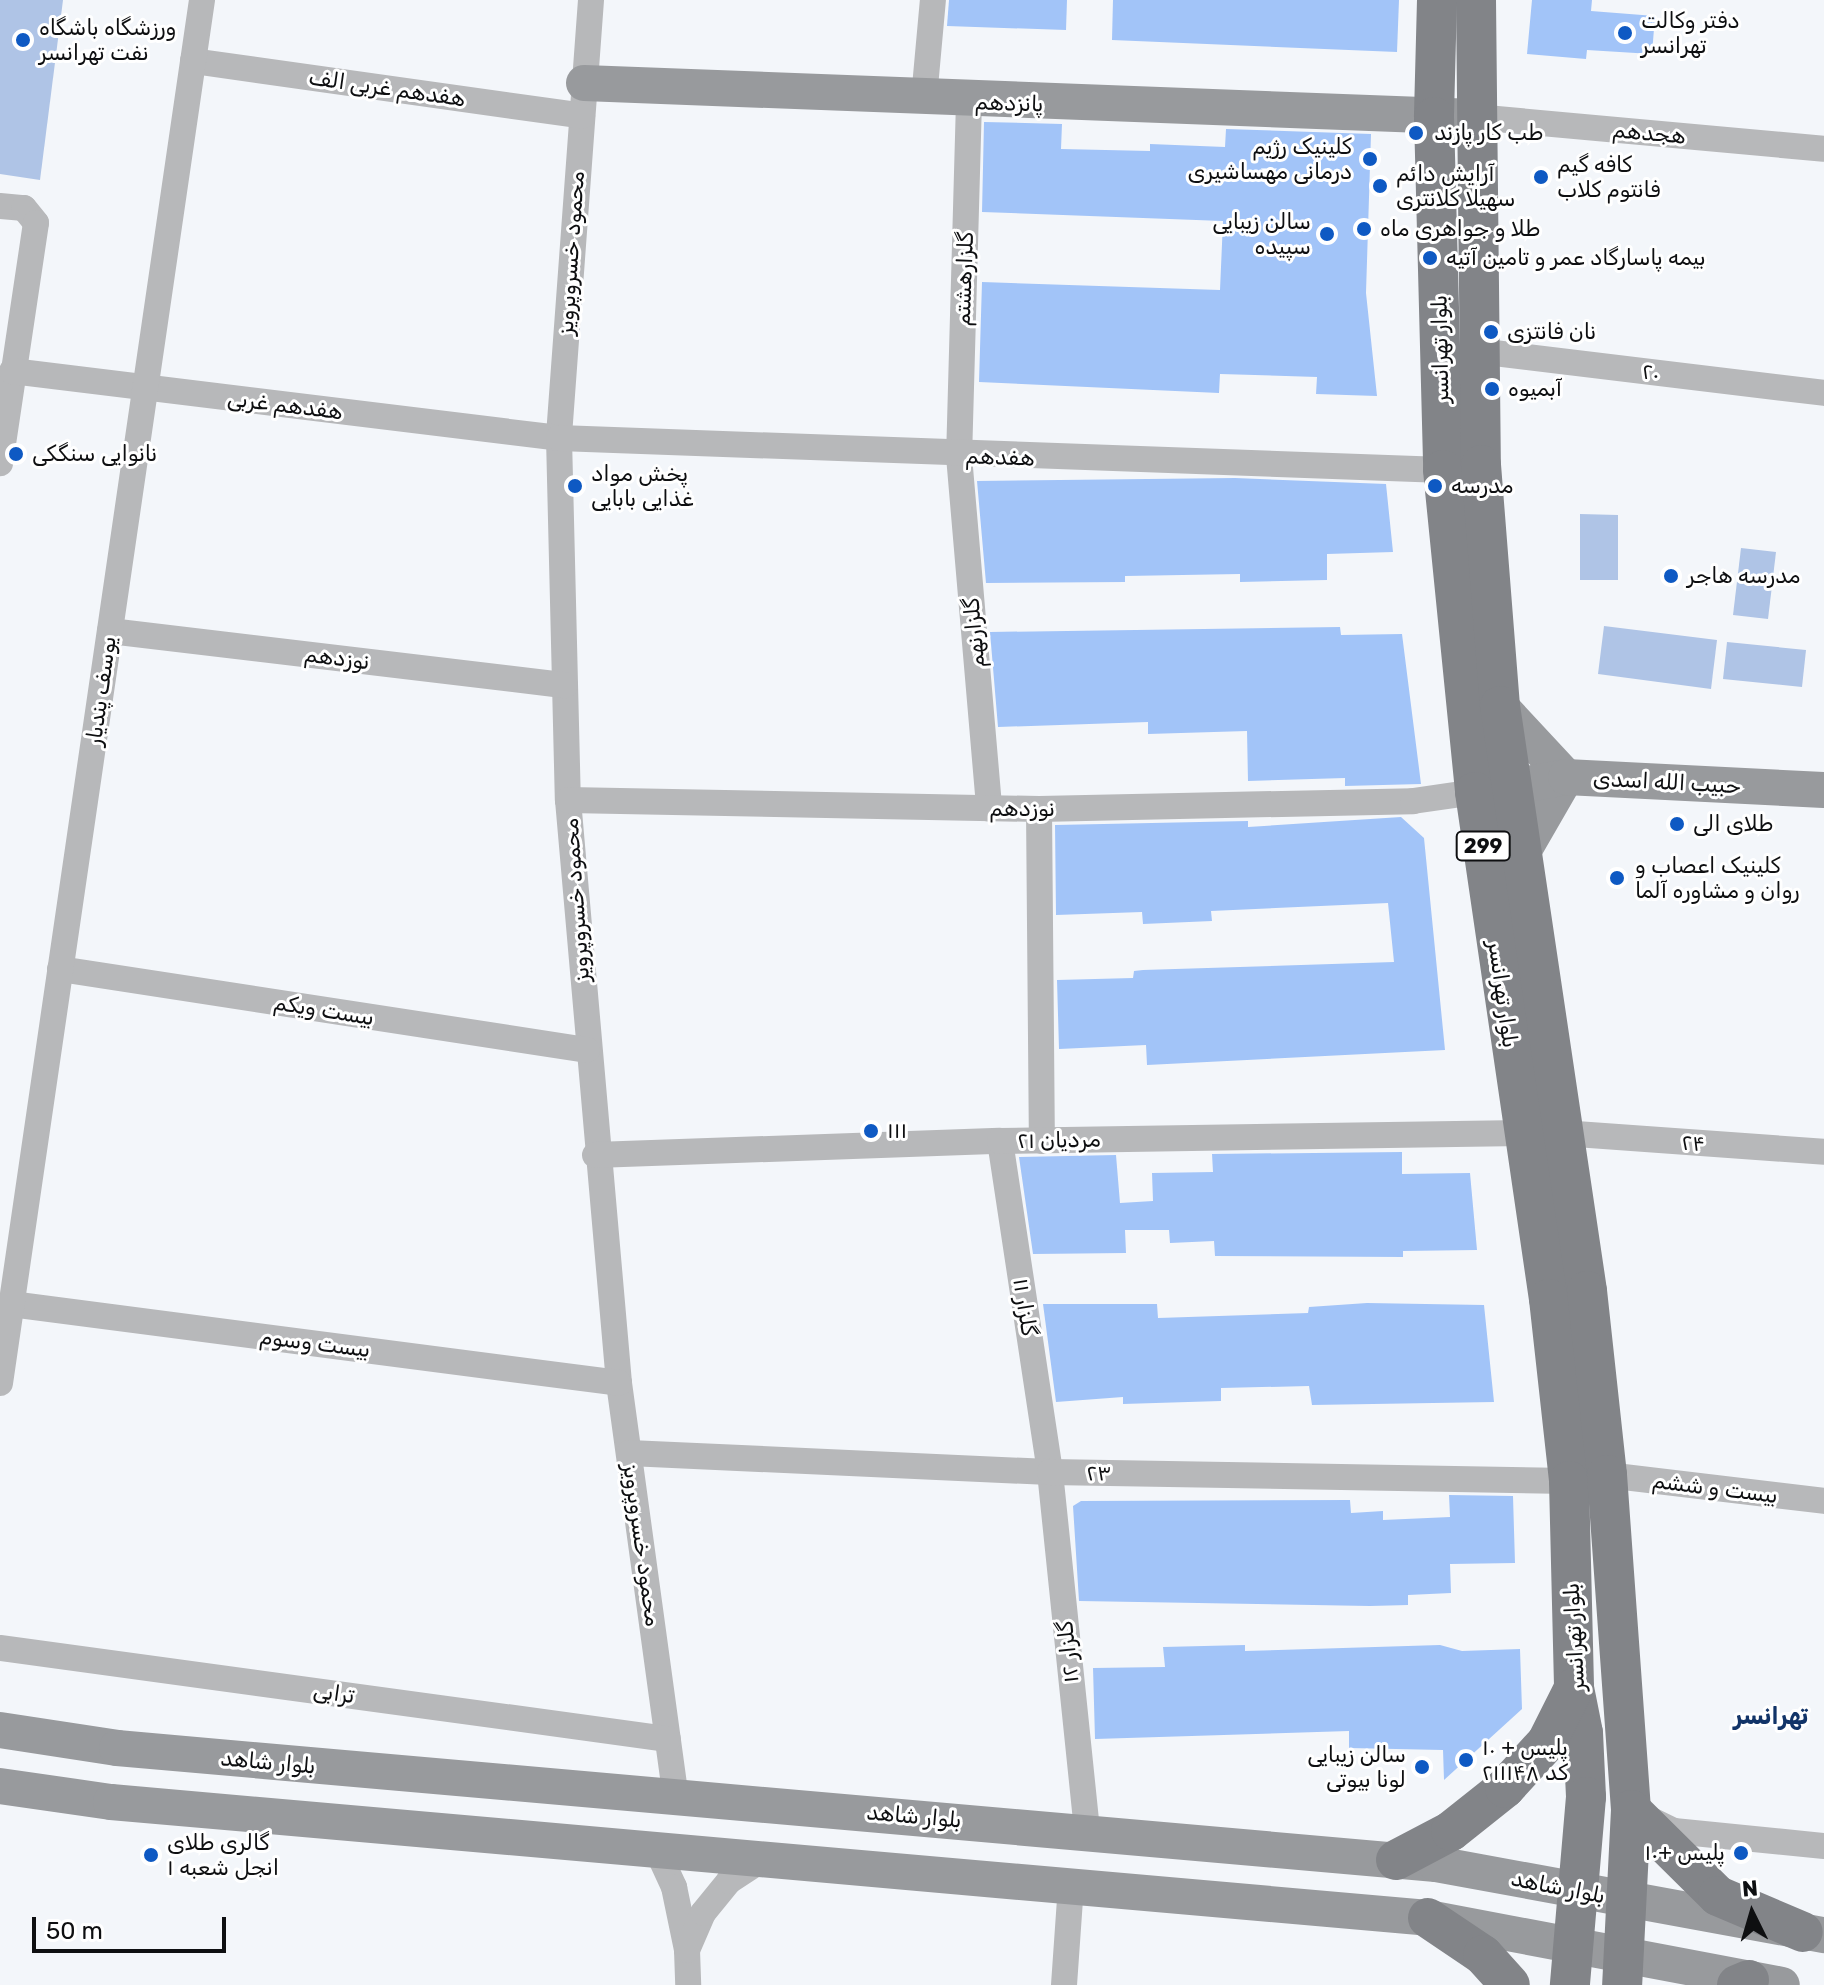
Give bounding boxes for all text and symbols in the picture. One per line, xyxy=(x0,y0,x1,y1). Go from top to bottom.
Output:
place label: دفتر وکالت تهرانسر xyxy=(1641,7,1739,58)
place label: ورزشگاه باشگاه نفت تهرانسر xyxy=(39,14,176,66)
marker: دفتر وکالت تهرانسر xyxy=(1616,24,1634,42)
marker: ورزشگاه باشگاه نفت تهرانسر xyxy=(14,31,32,49)
street label: هفدهم غربی الف xyxy=(307,64,467,112)
street label: پانزدهم xyxy=(974,89,1044,117)
street label: هجدهم xyxy=(1611,117,1687,149)
place label: طب کار پازند xyxy=(1434,120,1543,146)
marker: طب کار پازند xyxy=(1405,122,1427,144)
place label: کلینیک رژیم درمانی مهساشیری xyxy=(1188,133,1352,184)
marker: کلینیک رژیم درمانی مهساشیری xyxy=(1359,148,1381,170)
place label: کافه گیم فانتوم کلاب xyxy=(1557,151,1660,202)
place label: آرایش دائم سهیلا کلانتری xyxy=(1396,160,1515,212)
marker: کافه گیم فانتوم کلاب xyxy=(1532,168,1550,186)
street label: محمود خسروپرویز xyxy=(552,170,590,336)
marker: آرایش دائم سهیلا کلانتری xyxy=(1371,177,1389,195)
place label: سالن زیبایی سپیده xyxy=(1212,208,1311,260)
place label: طلا و جواهری ماه xyxy=(1380,216,1540,242)
marker: طلا و جواهری ماه xyxy=(1355,220,1373,238)
marker: سالن زیبایی سپیده xyxy=(1318,225,1336,243)
street label: گلزارهشتم xyxy=(949,231,979,327)
place label: بیمه پاسارگاد عمر و تامین آتیه xyxy=(1446,245,1706,271)
marker: بیمه پاسارگاد عمر و تامین آتیه xyxy=(1421,249,1439,267)
street label: بلوار تهرانسر xyxy=(1426,295,1454,403)
place label: نان فانتزی xyxy=(1507,319,1596,345)
marker: نان فانتزی xyxy=(1482,323,1500,341)
street label: ۲۰ xyxy=(1641,358,1661,386)
place label: آبمیوه xyxy=(1508,376,1562,402)
marker: آبمیوه xyxy=(1483,380,1501,398)
street label: هفدهم غربی xyxy=(226,385,344,425)
place label: نانوایی سنگکی xyxy=(32,441,157,467)
street label: هفدهم xyxy=(965,443,1035,471)
marker: نانوایی سنگکی xyxy=(7,445,25,463)
place label: پخش مواد غذایی بابایی xyxy=(591,460,694,512)
place label: مدرسه xyxy=(1451,473,1514,499)
marker: پخش مواد غذایی بابایی xyxy=(566,477,584,495)
marker: مدرسه xyxy=(1426,477,1444,495)
place label: مدرسه هاجر xyxy=(1687,563,1800,589)
marker: مدرسه هاجر xyxy=(1662,567,1680,585)
street label: گلزارنهم xyxy=(958,597,990,669)
street label: یوسف پندیار xyxy=(80,635,122,747)
street label: نوزدهم xyxy=(303,641,371,675)
street label: حبیب الله اسدی xyxy=(1592,765,1742,799)
street label: نوزدهم xyxy=(989,796,1055,822)
place label: طلای الی xyxy=(1693,811,1773,837)
marker: طلای الی xyxy=(1668,815,1686,833)
street label: محمود خسروپرویز xyxy=(557,817,595,983)
road number: 299 xyxy=(1455,830,1511,862)
place label: کلینیک اعصاب و روان و مشاوره آلما xyxy=(1635,852,1799,904)
marker: کلینیک اعصاب و روان و مشاوره آلما xyxy=(1606,867,1628,889)
street label: بلوار تهرانسر xyxy=(1482,939,1524,1049)
street label: بیست ویکم xyxy=(272,989,376,1031)
place label: ۱۱۱ xyxy=(887,1118,907,1144)
marker: ۱۱۱ xyxy=(862,1122,880,1140)
street label: ۲۱ مردیان xyxy=(1017,1126,1101,1154)
street label: ۲۴ xyxy=(1681,1129,1705,1157)
street label: گلزار ۱۱ xyxy=(1007,1276,1043,1338)
street label: بیست وسوم xyxy=(258,1323,372,1363)
street label: ۲۳ xyxy=(1086,1460,1112,1486)
street label: محمود خسروپرویز xyxy=(618,1462,666,1628)
street label: بیست و ششم xyxy=(1651,1467,1779,1509)
street label: بلوار تهرانسر xyxy=(1558,1582,1590,1692)
street label: گلزار ۱۲ xyxy=(1052,1620,1084,1684)
street label: ترابی xyxy=(311,1677,357,1709)
district label: تهرانسر xyxy=(1734,1703,1808,1731)
place label: پلیس + ۱۰ کد ۲۱۱۱۴۸ xyxy=(1482,1734,1568,1786)
place label: سالن زیبایی لونا بیوتی xyxy=(1307,1741,1406,1792)
street label: بلوار شاهد xyxy=(219,1745,317,1779)
marker: پلیس + ۱۰ کد ۲۱۱۱۴۸ xyxy=(1457,1751,1475,1769)
marker: سالن زیبایی لونا بیوتی xyxy=(1413,1758,1431,1776)
street label: بلوار شاهد xyxy=(865,1799,963,1833)
place label: گالری طلای انجل شعبه ۱ xyxy=(167,1829,279,1880)
place label: پلیس +۱۰ xyxy=(1644,1840,1725,1866)
marker: پلیس +۱۰ xyxy=(1732,1844,1750,1862)
marker: گالری طلای انجل شعبه ۱ xyxy=(142,1846,160,1864)
street label: بلوار شاهد xyxy=(1509,1865,1607,1909)
north arrow xyxy=(1712,1873,1792,1953)
text: N xyxy=(1741,1874,1759,1903)
scale bar xyxy=(36,1901,230,1951)
text: 50 m xyxy=(46,1917,103,1945)

